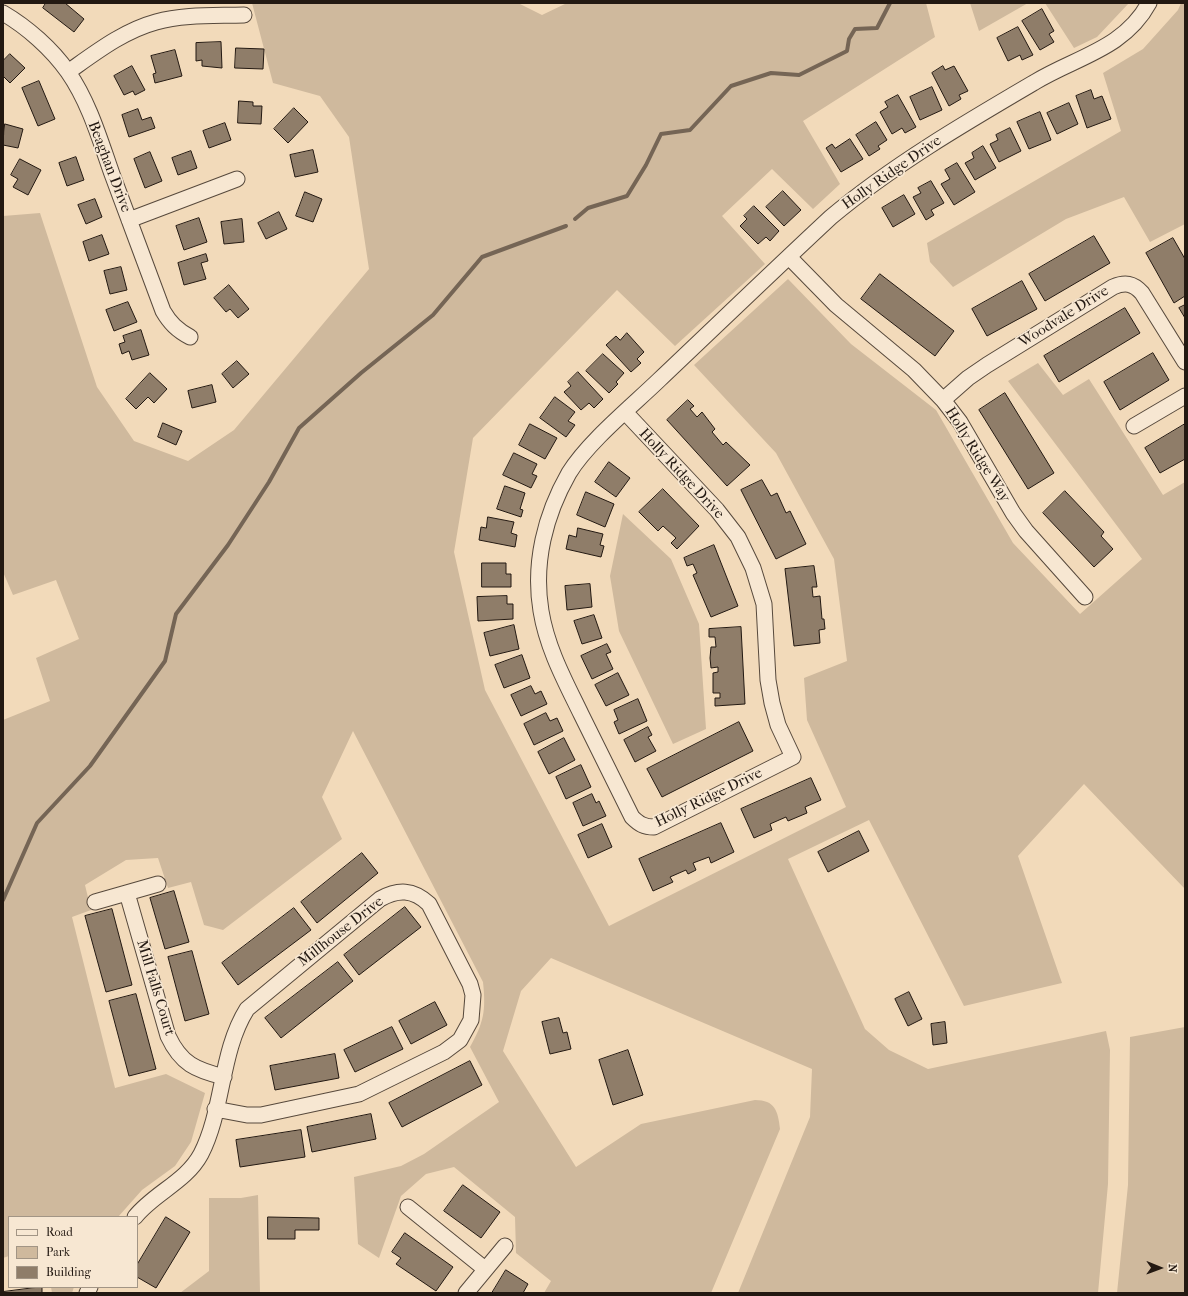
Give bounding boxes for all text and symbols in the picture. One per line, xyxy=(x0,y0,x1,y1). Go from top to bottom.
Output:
street label: Beaghan Drive xyxy=(83,119,135,215)
street label: Holly Ridge Drive xyxy=(839,132,945,214)
street label: Woodvale Drive xyxy=(1016,282,1112,352)
street label: Holly Ridge Way xyxy=(941,404,1013,506)
street label: Holly Ridge Drive xyxy=(635,425,727,523)
street label: Holly Ridge Drive xyxy=(652,764,766,832)
street label: Millhouse Drive xyxy=(295,893,387,971)
street label: Mill Falls Court xyxy=(132,938,178,1038)
legend xyxy=(8,1216,138,1288)
text: Road xyxy=(46,1225,73,1239)
text: Park xyxy=(46,1245,70,1259)
north arrow xyxy=(1140,1248,1180,1288)
text: N xyxy=(1166,1264,1179,1273)
text: Building xyxy=(46,1265,91,1279)

